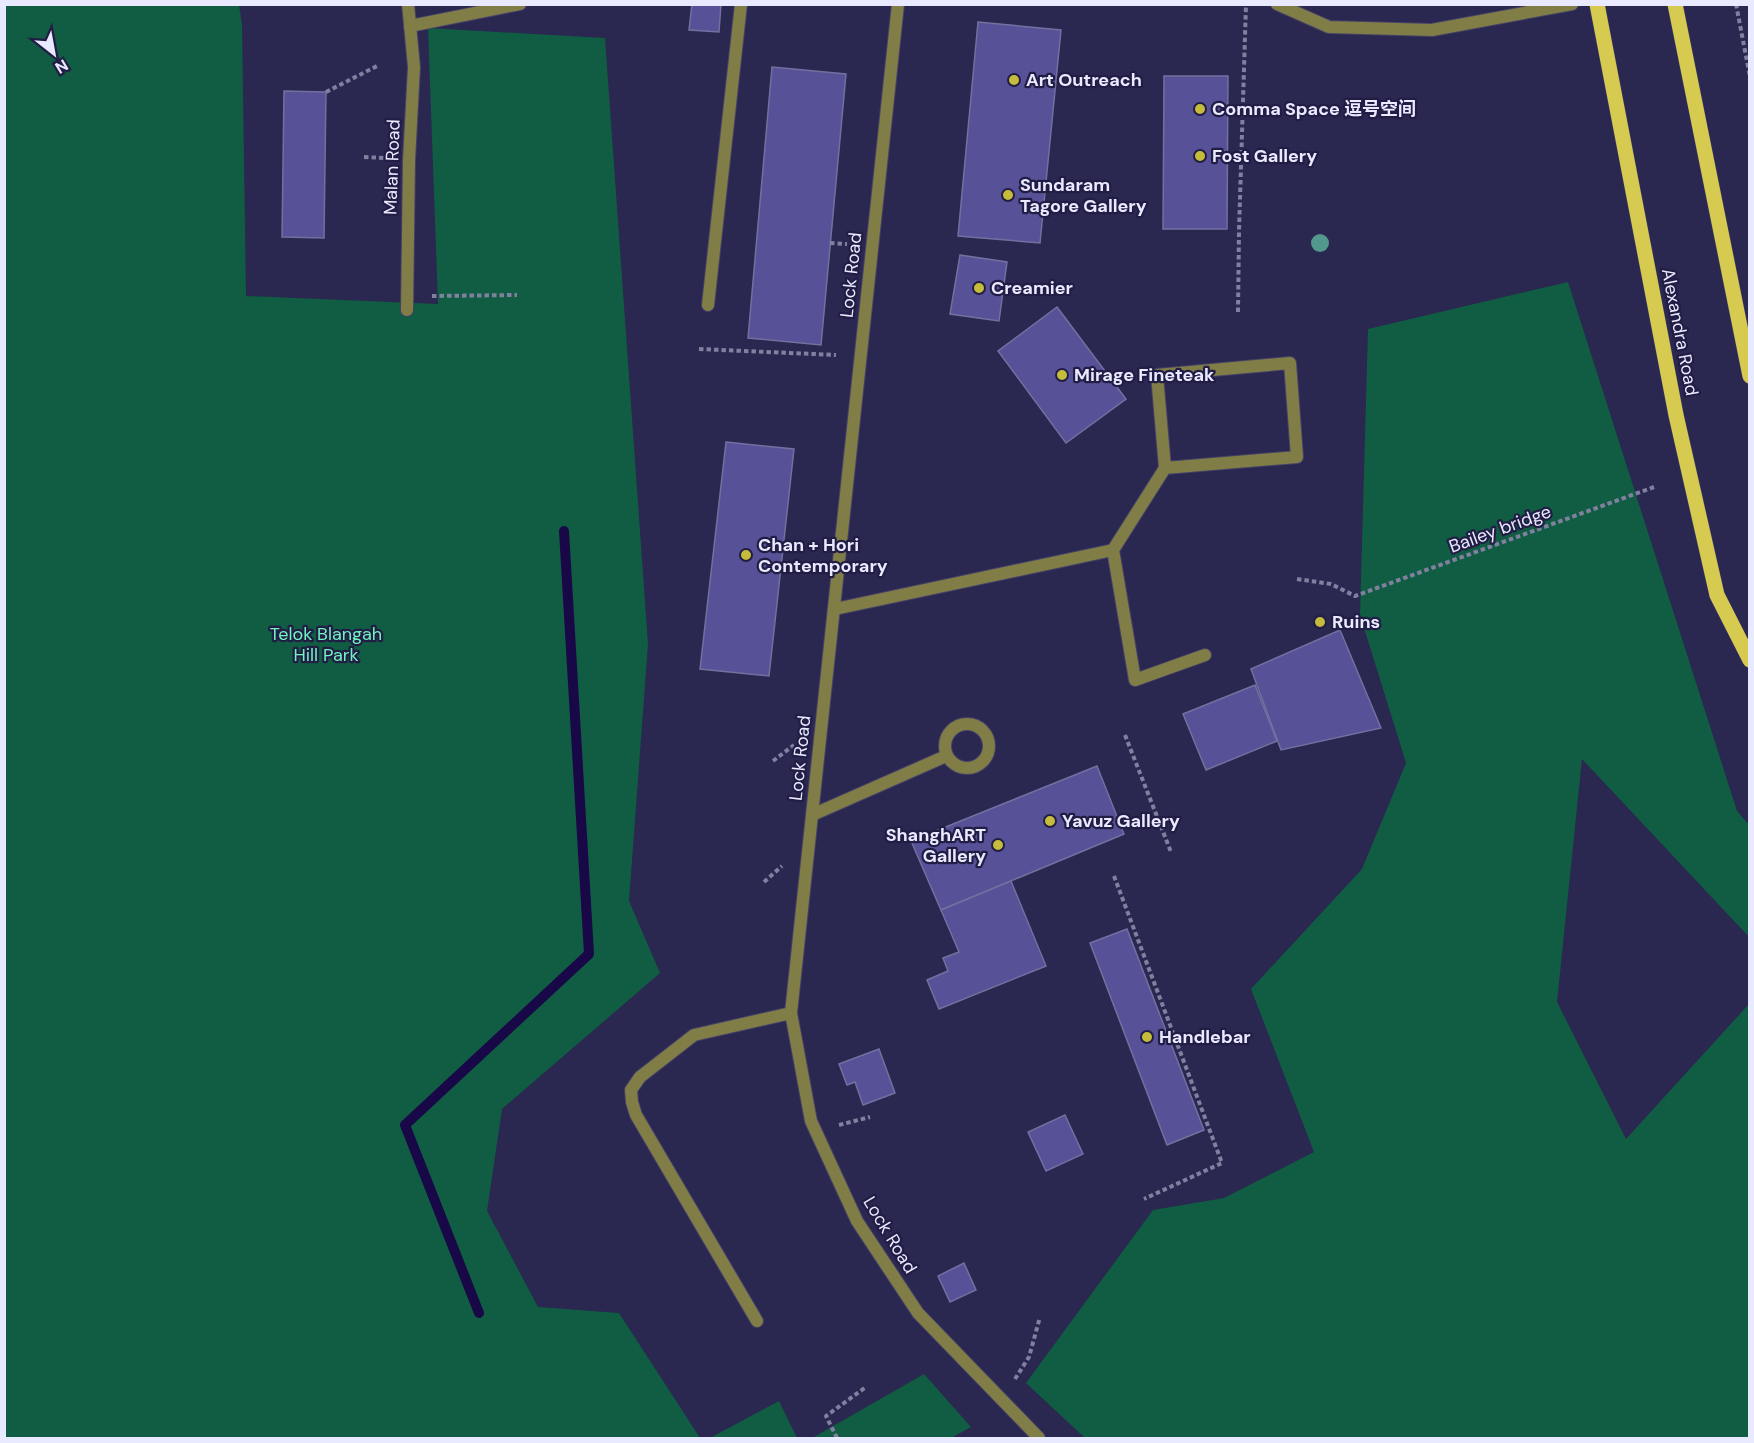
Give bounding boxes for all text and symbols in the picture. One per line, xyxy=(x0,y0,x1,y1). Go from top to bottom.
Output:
north arrow xyxy=(24,24,84,84)
text: N xyxy=(51,54,72,78)
place label: Art Outreach xyxy=(1026,68,1142,92)
marker: Art Outreach xyxy=(1007,73,1021,87)
place label: Comma Space 逗号空间 xyxy=(1212,97,1416,121)
marker: Comma Space 逗号空间 xyxy=(1193,102,1207,116)
street label: Malan Road xyxy=(378,119,406,215)
place label: Fost Gallery xyxy=(1212,144,1317,168)
marker: Fost Gallery xyxy=(1193,149,1207,163)
place label: Sundaram Tagore Gallery xyxy=(1020,173,1147,218)
marker: Sundaram Tagore Gallery xyxy=(1001,188,1015,202)
street label: Lock Road xyxy=(835,231,867,319)
street label: Alexandra Road xyxy=(1656,266,1704,398)
place label: Creamier xyxy=(991,276,1073,300)
marker: Creamier xyxy=(972,281,986,295)
place label: Mirage Fineteak xyxy=(1074,363,1215,387)
marker: Mirage Fineteak xyxy=(1055,368,1069,382)
street label: Bailey bridge xyxy=(1446,499,1554,559)
place label: Chan + Hori Contemporary xyxy=(758,533,888,578)
marker: Chan + Hori Contemporary xyxy=(739,548,753,562)
place label: Ruins xyxy=(1332,610,1380,634)
marker: Ruins xyxy=(1313,615,1327,629)
park label: Telok Blangah Hill Park xyxy=(270,622,382,667)
street label: Lock Road xyxy=(784,714,816,802)
place label: Yavuz Gallery xyxy=(1062,809,1180,833)
marker: Yavuz Gallery xyxy=(1043,814,1057,828)
place label: ShanghART Gallery xyxy=(886,823,986,868)
marker: ShanghART Gallery xyxy=(991,838,1005,852)
place label: Handlebar xyxy=(1159,1025,1251,1049)
marker: Handlebar xyxy=(1140,1030,1154,1044)
street label: Lock Road xyxy=(858,1192,922,1278)

